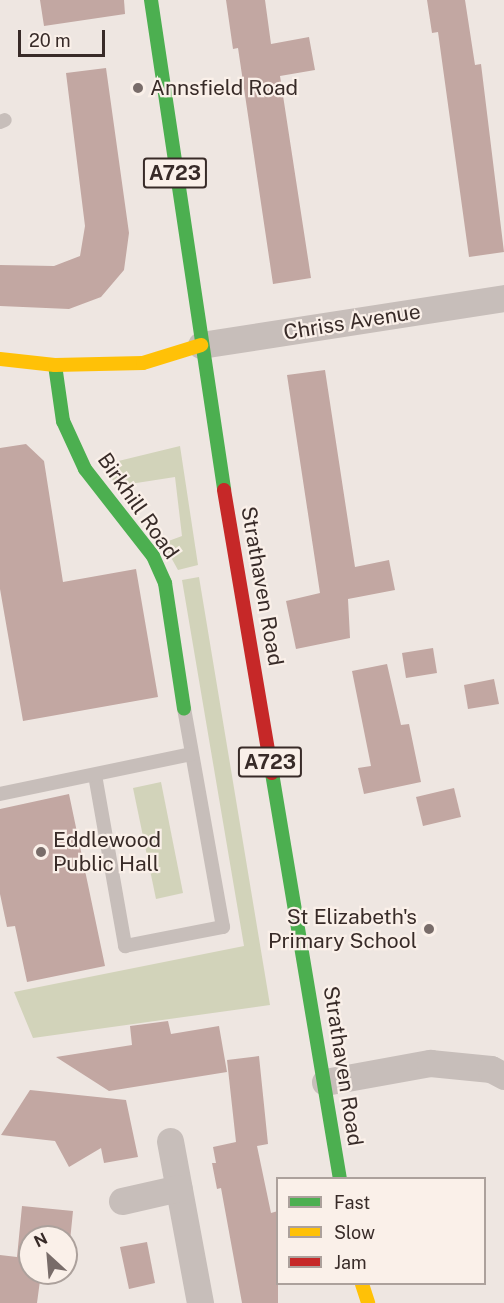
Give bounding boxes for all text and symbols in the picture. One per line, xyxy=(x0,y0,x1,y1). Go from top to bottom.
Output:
scale bar xyxy=(21,18,108,56)
text: 20 m xyxy=(29,30,71,51)
place label: Annsfield Road xyxy=(150,75,298,101)
marker: Annsfield Road xyxy=(131,81,145,95)
road number: A723 xyxy=(142,156,208,190)
street label: Chriss Avenue xyxy=(282,299,422,345)
street label: Birkhill Road xyxy=(92,448,184,564)
street label: Strathaven Road xyxy=(236,504,288,668)
road number: A723 xyxy=(237,745,303,779)
place label: Eddlewood Public Hall xyxy=(53,827,161,877)
marker: Eddlewood Public Hall xyxy=(34,845,48,859)
place label: St Elizabeth's Primary School xyxy=(268,904,417,954)
marker: St Elizabeth's Primary School xyxy=(422,922,436,936)
street label: Strathaven Road xyxy=(318,984,368,1148)
legend xyxy=(276,1177,486,1285)
text: Fast xyxy=(334,1192,370,1213)
text: Slow xyxy=(334,1222,375,1243)
north arrow xyxy=(18,1225,78,1285)
text: N xyxy=(31,1229,51,1251)
text: Jam xyxy=(334,1252,367,1273)

